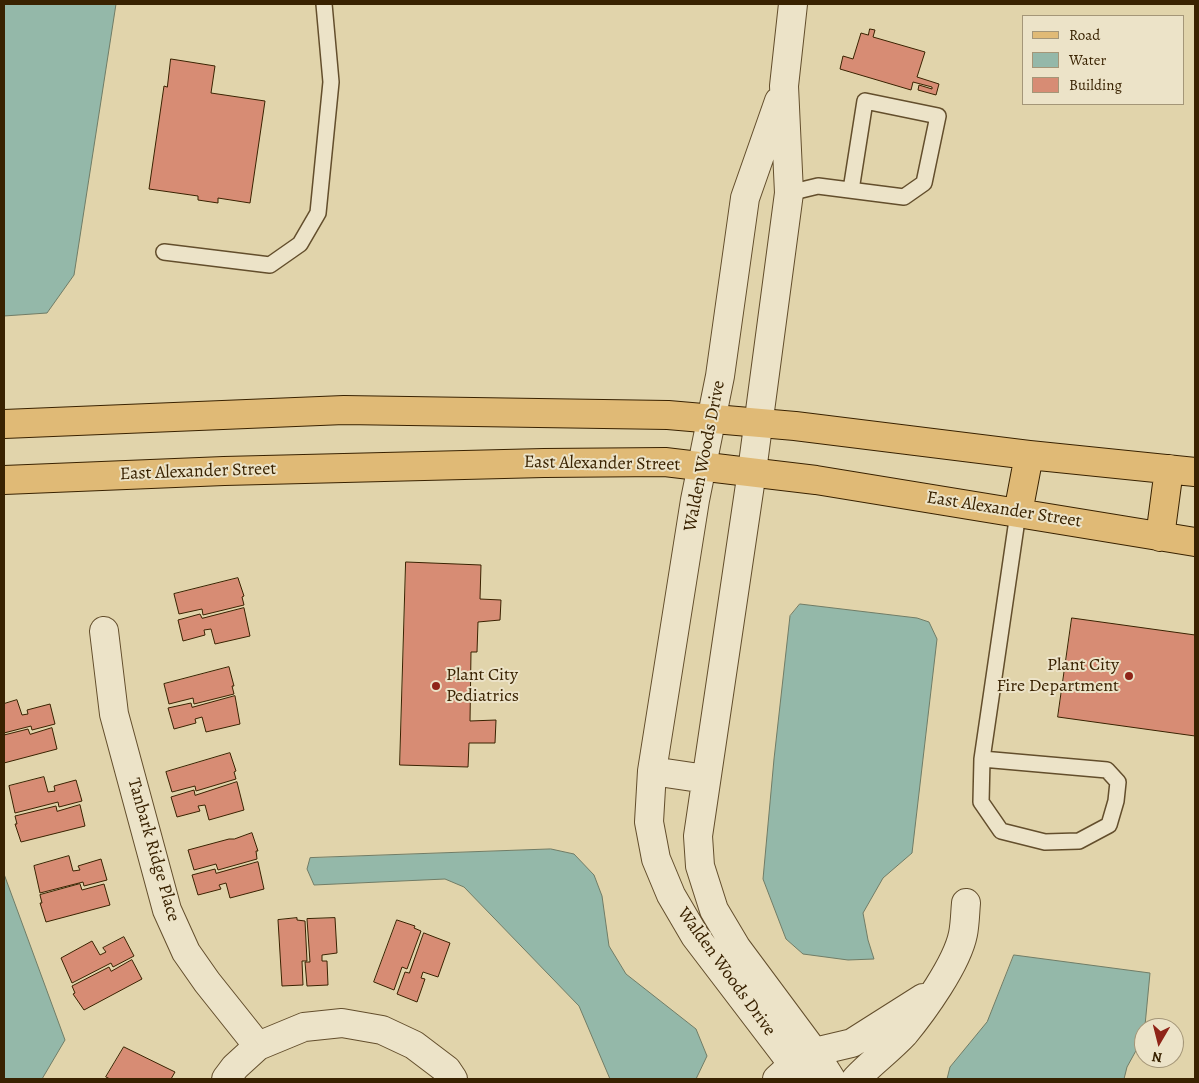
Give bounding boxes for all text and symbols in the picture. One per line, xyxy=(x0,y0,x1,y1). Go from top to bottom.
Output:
legend xyxy=(1022,15,1184,105)
text: Road xyxy=(1069,25,1100,45)
text: Water xyxy=(1069,50,1106,70)
text: Building xyxy=(1069,75,1122,95)
street label: Walden Woods Drive xyxy=(680,379,730,533)
street label: East Alexander Street xyxy=(524,452,680,476)
street label: East Alexander Street xyxy=(119,458,277,486)
street label: East Alexander Street xyxy=(925,487,1083,533)
place label: Plant City Fire Department xyxy=(996,655,1119,698)
place label: Plant City Pediatrics xyxy=(446,665,519,708)
marker: Plant City Fire Department xyxy=(1123,670,1135,682)
marker: Plant City Pediatrics xyxy=(430,680,442,692)
street label: Tanbark Ridge Place xyxy=(122,776,184,924)
street label: Walden Woods Drive xyxy=(672,904,780,1040)
north arrow xyxy=(1134,1018,1184,1068)
text: N xyxy=(1151,1047,1163,1067)

